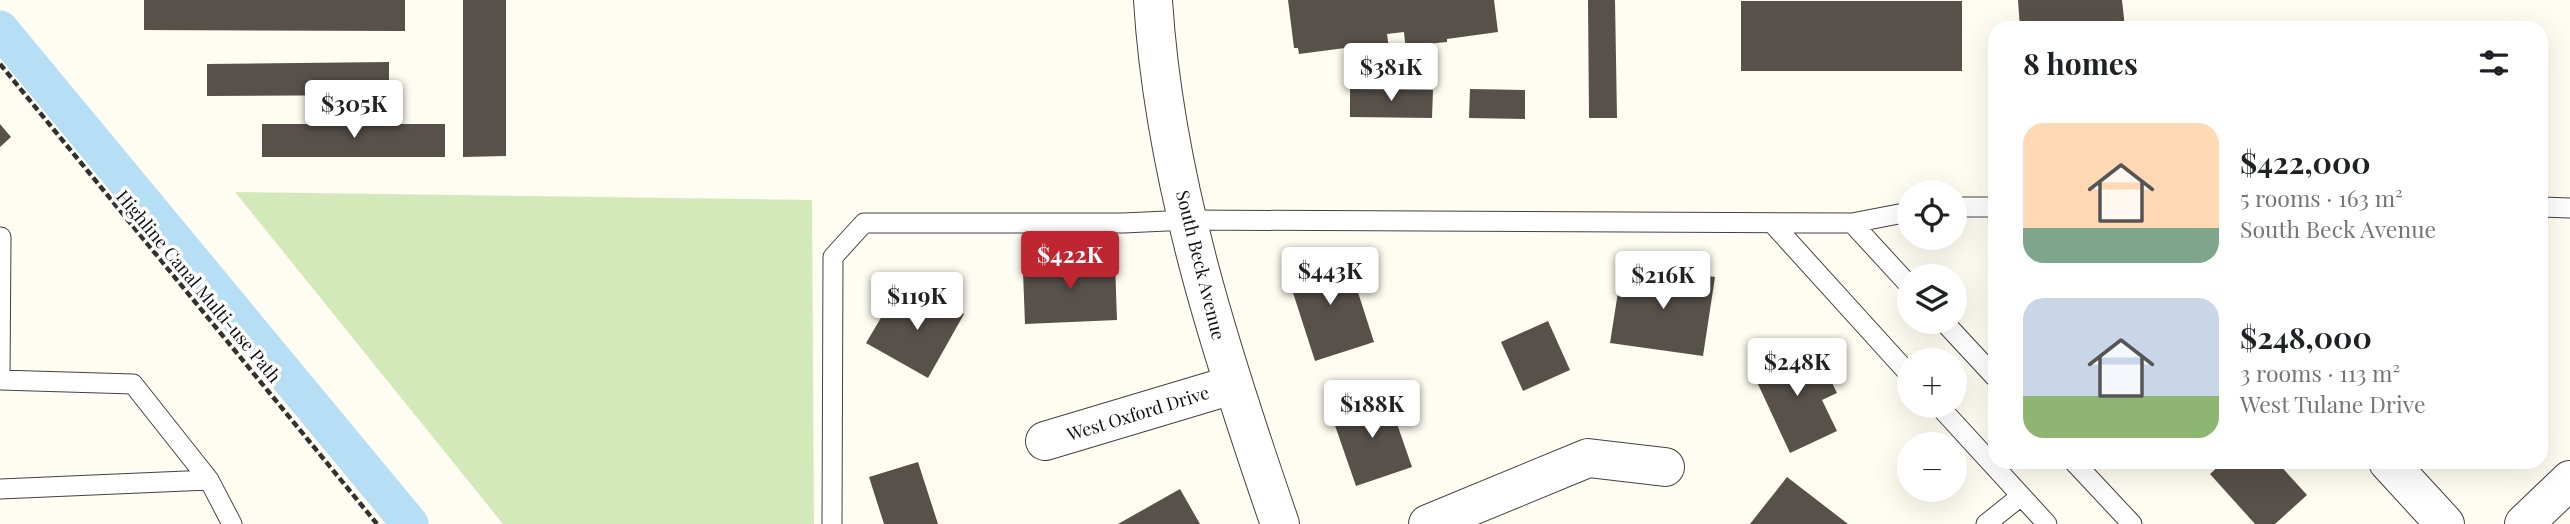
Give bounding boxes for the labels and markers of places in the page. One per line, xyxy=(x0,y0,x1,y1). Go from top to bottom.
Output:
pin: $381K xyxy=(1342,43,1440,103)
pin: $305K xyxy=(305,80,403,140)
pin: $422K xyxy=(1021,232,1119,291)
pin: $443K xyxy=(1281,247,1379,307)
pin: $216K xyxy=(1614,252,1712,311)
pin: $119K xyxy=(868,272,966,332)
pin: $248K xyxy=(1748,338,1846,398)
pin: $188K xyxy=(1323,380,1421,440)

